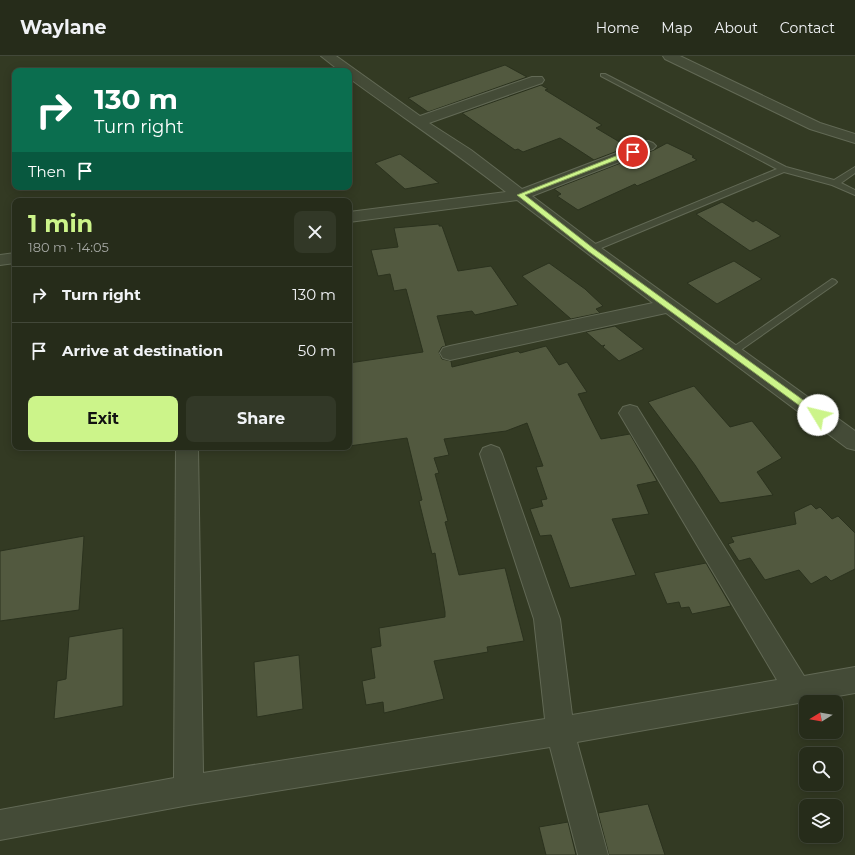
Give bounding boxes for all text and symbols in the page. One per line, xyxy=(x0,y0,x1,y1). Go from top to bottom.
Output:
text: Waylane xyxy=(20,16,107,39)
text: Home xyxy=(596,19,639,37)
text: Map xyxy=(661,19,692,37)
text: About xyxy=(714,19,758,37)
text: Contact xyxy=(780,19,835,37)
text: 130 m xyxy=(94,82,178,116)
icon: right xyxy=(28,84,80,136)
text: Turn right xyxy=(94,116,184,138)
pin xyxy=(616,135,650,169)
icon: arrive xyxy=(622,141,644,163)
icon: arrive xyxy=(74,160,96,182)
text: Then xyxy=(28,162,66,181)
text: 1 min xyxy=(28,209,93,238)
button: close xyxy=(294,211,336,253)
text: 180 m · 14:05 xyxy=(28,239,109,255)
icon: right xyxy=(28,284,50,306)
text: Turn right xyxy=(62,285,141,304)
text: 130 m xyxy=(292,285,336,304)
icon: arrive xyxy=(28,340,50,362)
text: Arrive at destination xyxy=(62,341,223,360)
text: 50 m xyxy=(298,341,336,360)
position arrow xyxy=(797,394,839,436)
button: Exit xyxy=(28,396,178,442)
button: Share xyxy=(186,396,336,442)
north arrow xyxy=(799,695,843,739)
map controls xyxy=(799,695,843,843)
button: search xyxy=(799,747,843,791)
button: layers xyxy=(799,799,843,843)

